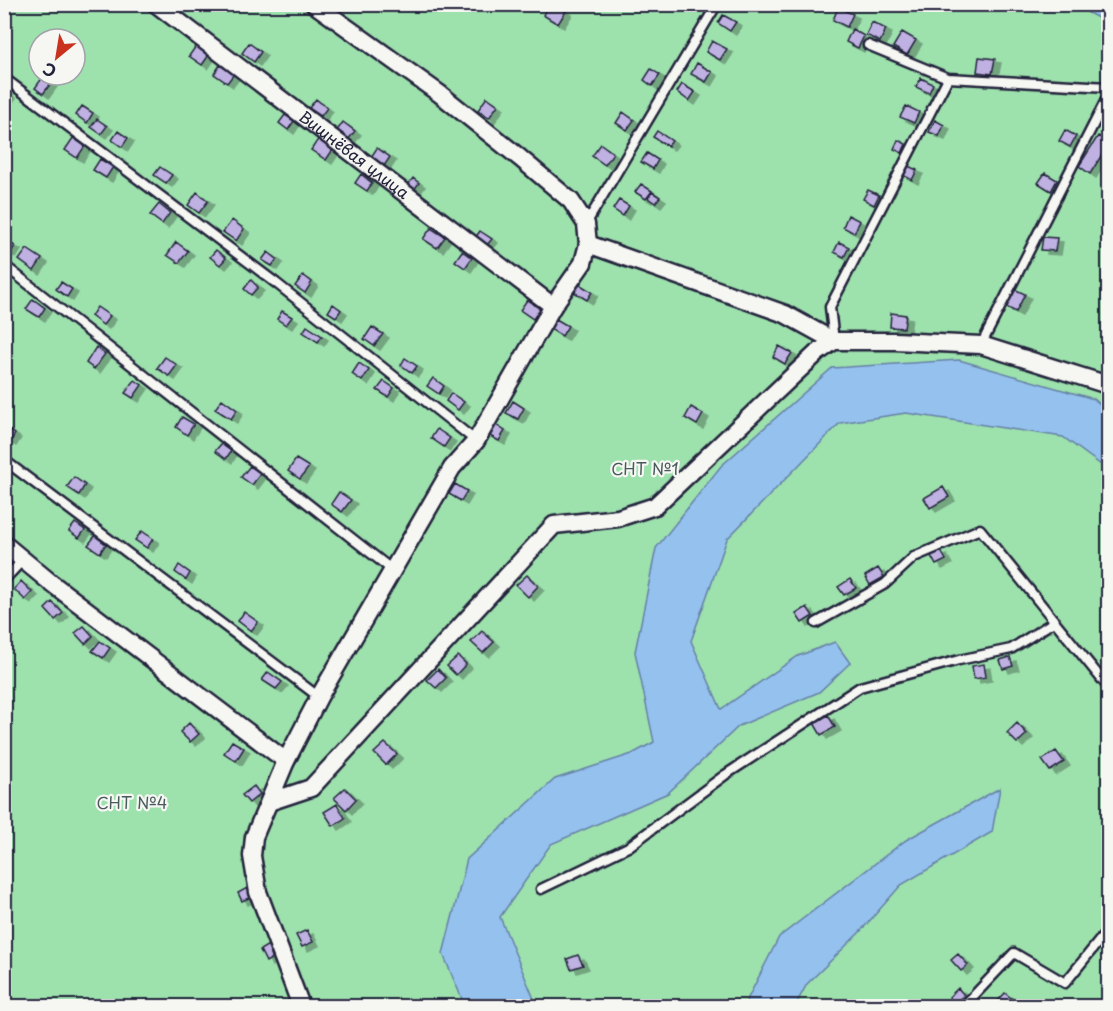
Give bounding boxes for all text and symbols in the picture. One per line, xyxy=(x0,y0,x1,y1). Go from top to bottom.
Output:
north arrow xyxy=(27,27,87,87)
text: С xyxy=(38,57,60,84)
street label: Вишнёвая улица xyxy=(294,104,415,204)
park label: СНТ №1 xyxy=(611,456,679,480)
park label: СНТ №4 xyxy=(97,790,167,814)

